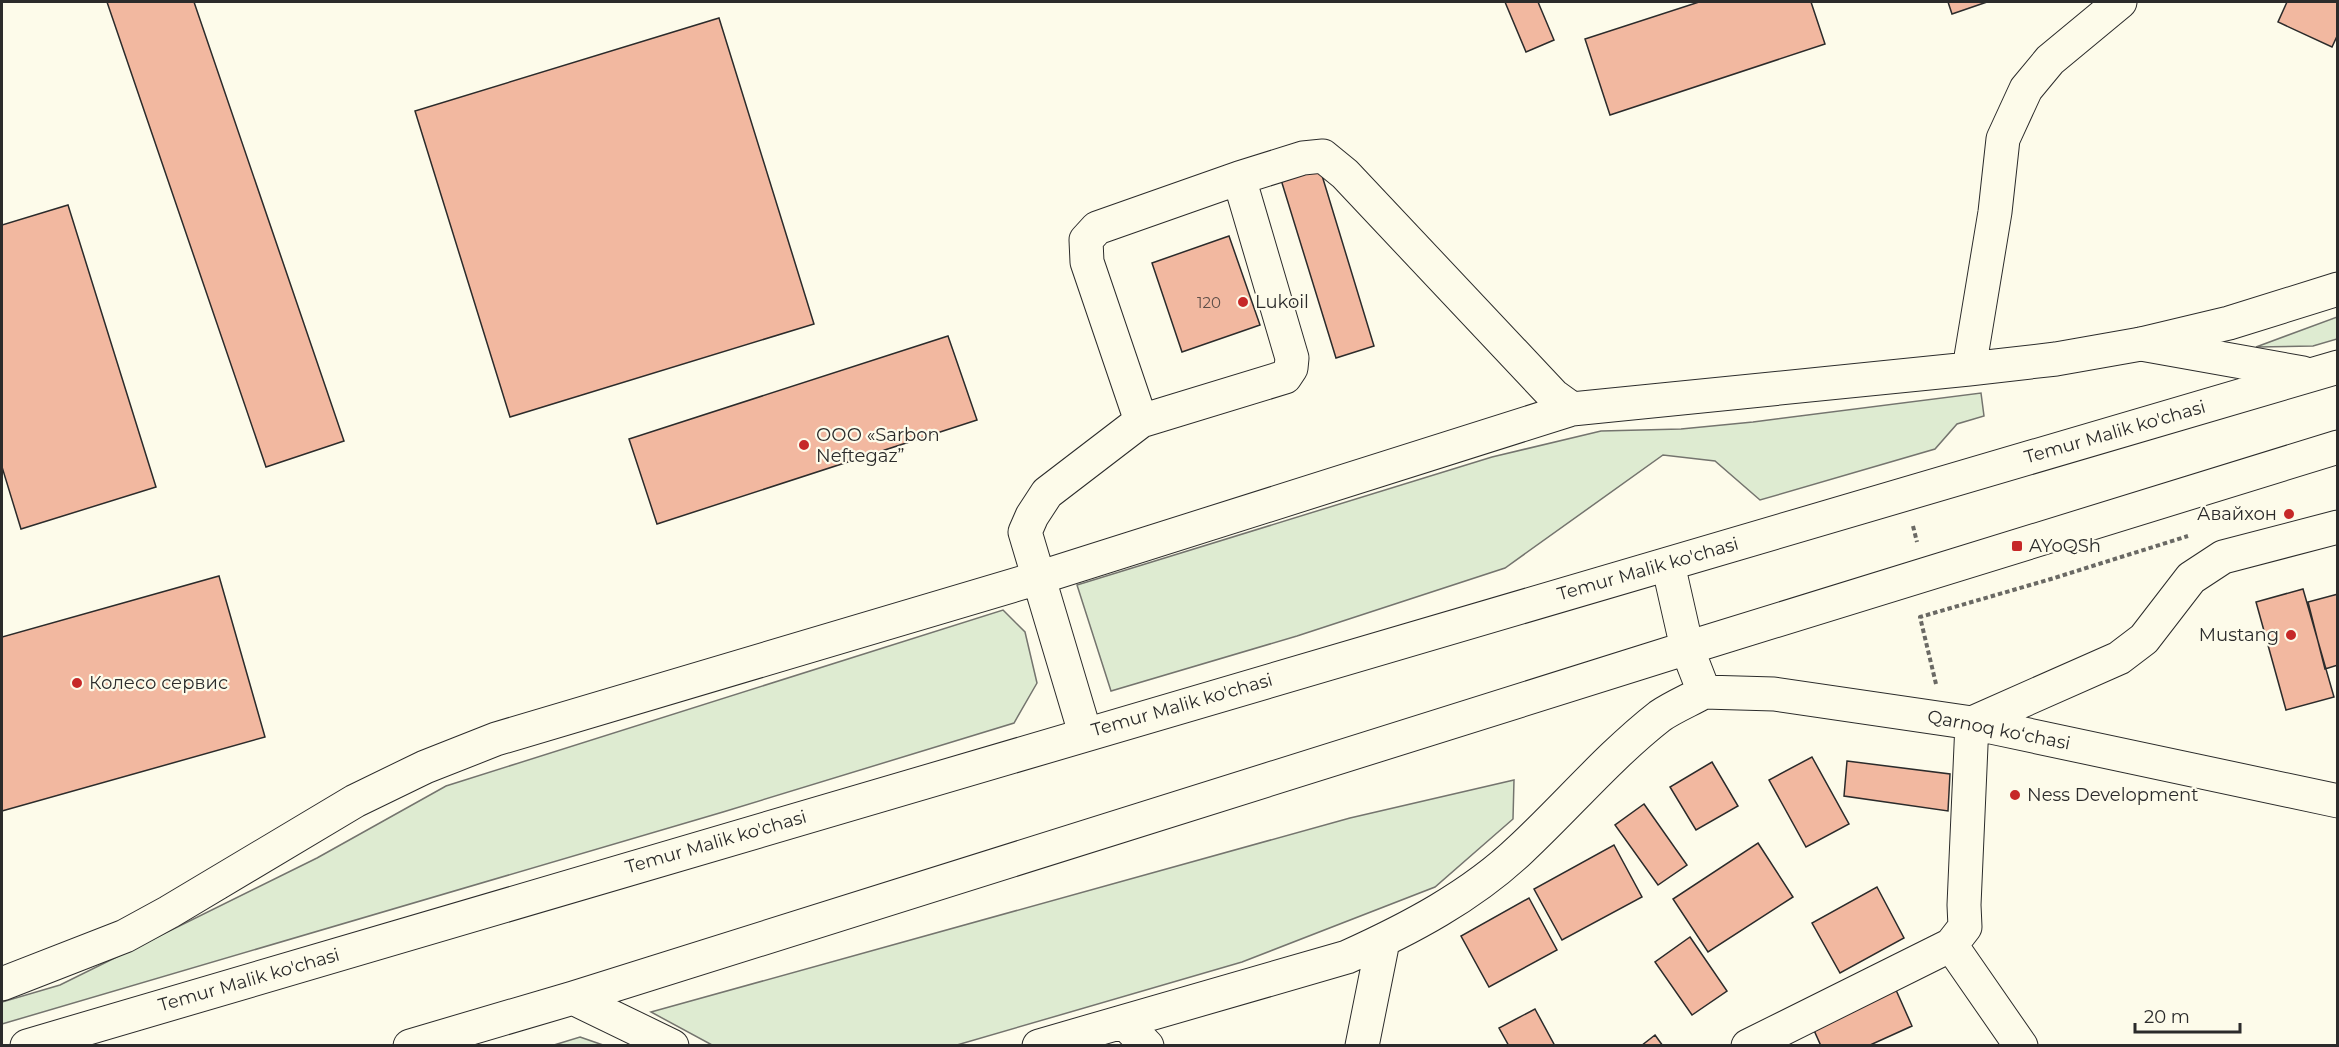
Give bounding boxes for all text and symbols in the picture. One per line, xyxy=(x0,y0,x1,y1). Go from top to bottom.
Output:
place label: Lukoil xyxy=(1255,291,1309,313)
house number: 120 xyxy=(1197,293,1221,312)
marker: Lukoil xyxy=(1236,295,1250,309)
street label: Temur Malik ko'chasi xyxy=(2022,396,2208,468)
place label: ООО «Sarbon Neftegaz” xyxy=(816,424,940,467)
marker: ООО «Sarbon Neftegaz” xyxy=(797,438,811,452)
place label: Авайхон xyxy=(2197,503,2277,525)
marker: Авайхон xyxy=(2282,507,2296,521)
street label: Temur Malik ko'chasi xyxy=(1555,533,1741,605)
place label: AYoQSh xyxy=(2029,535,2101,557)
marker: AYoQSh xyxy=(2010,539,2024,553)
place label: Mustang xyxy=(2199,624,2279,646)
marker: Mustang xyxy=(2284,628,2298,642)
street label: Temur Malik ko'chasi xyxy=(1089,669,1275,741)
place label: Колесо сервис xyxy=(89,672,228,694)
marker: Колесо сервис xyxy=(70,676,84,690)
street label: Qarnoq koʻchasi xyxy=(1926,705,2072,755)
place label: Ness Development xyxy=(2027,784,2199,806)
marker: Ness Development xyxy=(2008,788,2022,802)
street label: Temur Malik ko'chasi xyxy=(623,806,809,878)
street label: Temur Malik ko'chasi xyxy=(156,944,342,1016)
scale bar xyxy=(2135,996,2240,1034)
text: 20 m xyxy=(2144,1006,2190,1028)

